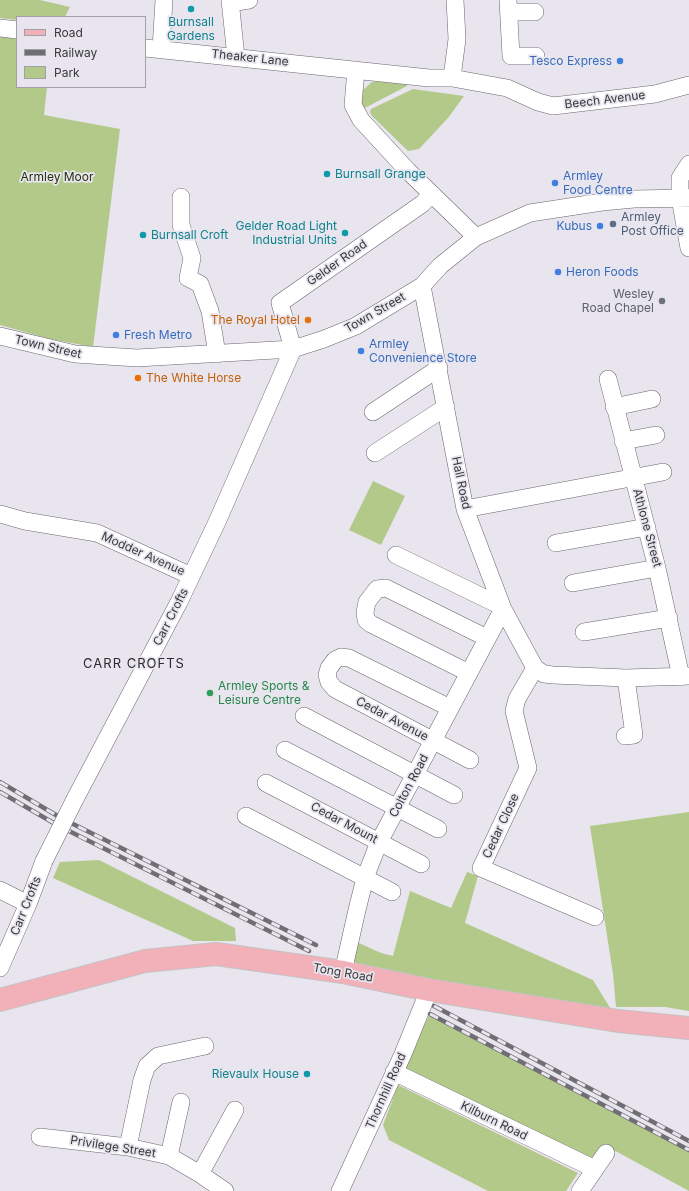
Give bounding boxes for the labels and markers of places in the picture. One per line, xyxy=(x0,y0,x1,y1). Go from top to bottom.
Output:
marker: Burnsall Gardens xyxy=(186,4,196,14)
place label: Burnsall Gardens xyxy=(167,15,215,43)
place label: Tesco Express xyxy=(529,54,612,68)
marker: Tesco Express xyxy=(615,56,625,66)
place label: Burnsall Grange xyxy=(335,167,426,181)
marker: Burnsall Grange xyxy=(322,169,332,179)
place label: Armley Food Centre xyxy=(563,169,633,197)
marker: Armley Food Centre xyxy=(550,178,560,188)
place label: Armley Post Office xyxy=(621,210,684,238)
place label: Gelder Road Light Industrial Units xyxy=(236,219,337,247)
place label: Kubus xyxy=(556,219,592,233)
marker: Armley Post Office xyxy=(608,219,618,229)
marker: Kubus xyxy=(595,221,605,231)
place label: Burnsall Croft xyxy=(151,228,228,242)
marker: Gelder Road Light Industrial Units xyxy=(340,228,350,238)
marker: Burnsall Croft xyxy=(138,230,148,240)
place label: Heron Foods xyxy=(566,265,639,279)
marker: Heron Foods xyxy=(553,267,563,277)
place label: Wesley Road Chapel xyxy=(582,287,654,315)
marker: Wesley Road Chapel xyxy=(657,296,667,306)
place label: The Royal Hotel xyxy=(211,313,300,327)
marker: The Royal Hotel xyxy=(303,315,313,325)
place label: Fresh Metro xyxy=(124,328,192,342)
marker: Fresh Metro xyxy=(111,330,121,340)
place label: Armley Convenience Store xyxy=(369,337,477,365)
marker: Armley Convenience Store xyxy=(356,346,366,356)
place label: The White Horse xyxy=(146,371,241,385)
marker: The White Horse xyxy=(133,373,143,383)
place label: Armley Sports & Leisure Centre xyxy=(218,679,309,707)
marker: Armley Sports & Leisure Centre xyxy=(205,688,215,698)
place label: Rievaulx House xyxy=(212,1067,299,1081)
marker: Rievaulx House xyxy=(302,1069,312,1079)

